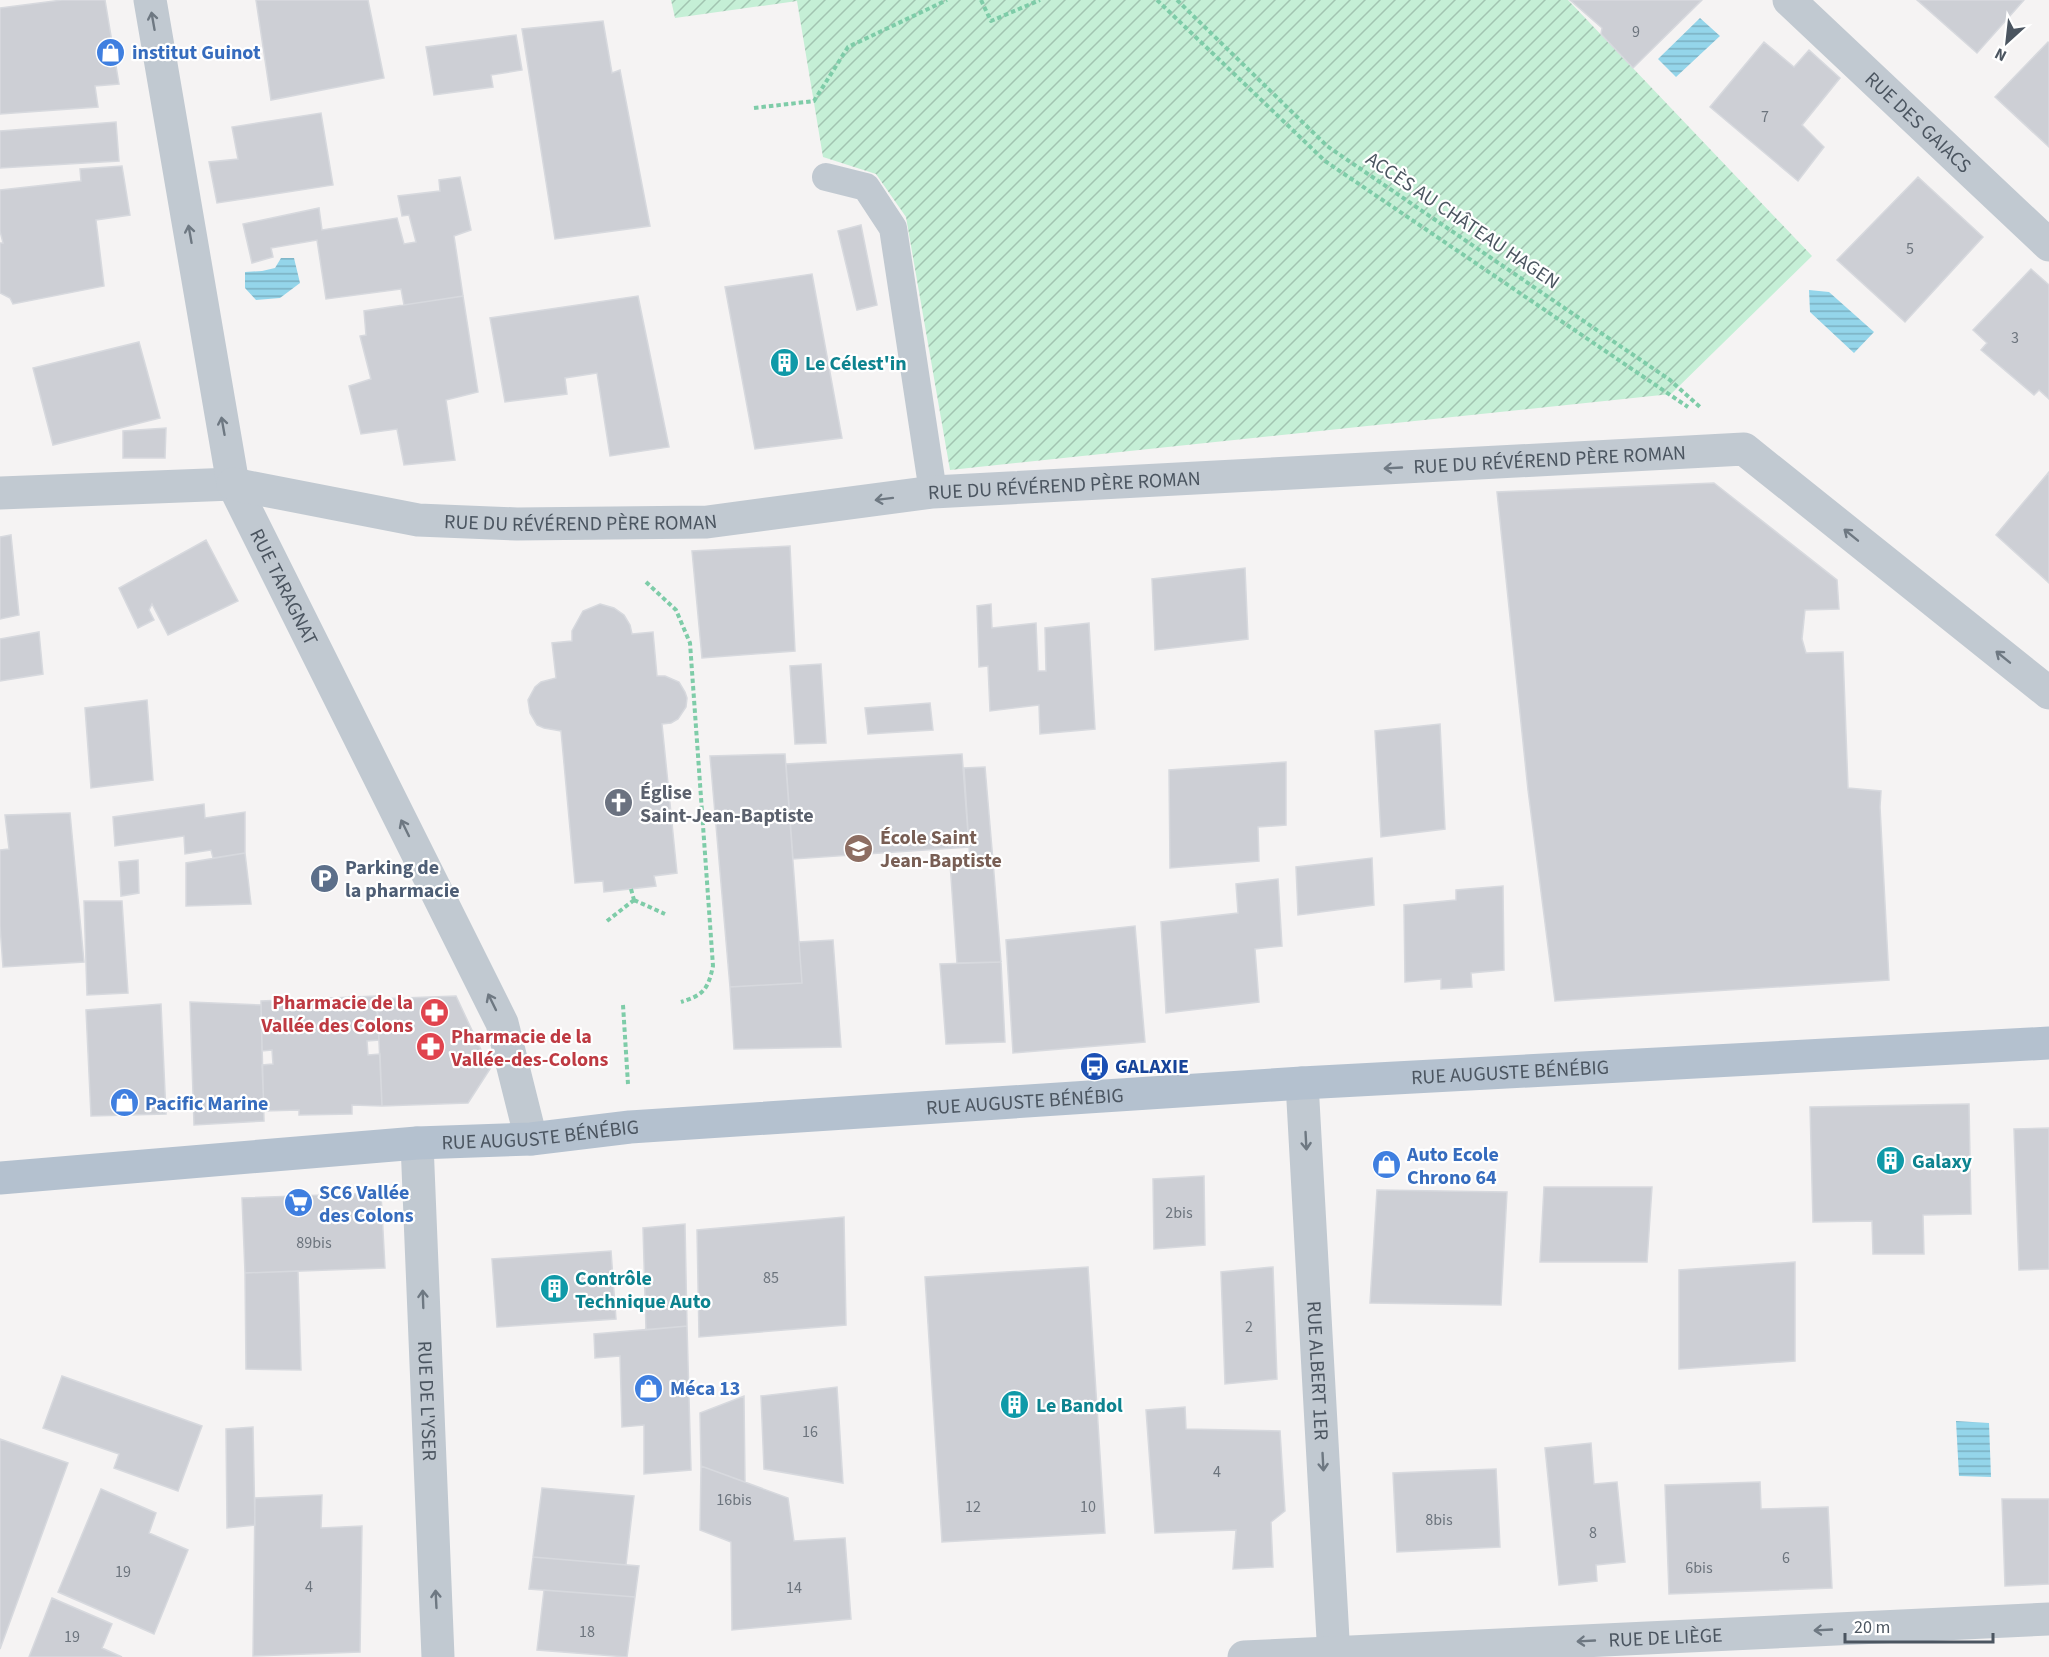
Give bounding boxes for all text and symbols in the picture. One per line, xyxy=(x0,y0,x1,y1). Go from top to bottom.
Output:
one-way arrow xyxy=(148,12,159,31)
north arrow xyxy=(1977,12,2037,72)
house number: 9 xyxy=(1632,21,1640,43)
shop icon: institut Guinot xyxy=(95,36,127,68)
place label: institut Guinot xyxy=(132,39,261,67)
text: N xyxy=(1991,42,2010,67)
street label: RUE DES GAIACS xyxy=(1858,66,1977,180)
house number: 7 xyxy=(1761,106,1769,128)
street label: ACCÈS AU CHÂTEAU HAGEN xyxy=(1360,145,1565,296)
one-way arrow xyxy=(184,224,195,244)
house number: 5 xyxy=(1906,238,1914,260)
house number: 3 xyxy=(2011,327,2019,349)
building icon: Le Célest'in xyxy=(768,347,800,379)
place label: Le Célest'in xyxy=(805,350,907,378)
one-way arrow xyxy=(217,417,228,436)
street label: RUE DU RÉVÉREND PÈRE ROMAN xyxy=(1413,439,1687,482)
one-way arrow xyxy=(1383,462,1403,473)
street label: RUE DU RÉVÉREND PÈRE ROMAN xyxy=(927,465,1201,507)
one-way arrow xyxy=(874,493,894,504)
street label: RUE DU RÉVÉREND PÈRE ROMAN xyxy=(443,508,719,539)
street label: RUE TARAGNAT xyxy=(242,524,325,651)
one-way arrow xyxy=(1844,528,1859,542)
one-way arrow xyxy=(1996,650,2012,663)
place label: Église Saint-Jean-Baptiste xyxy=(640,779,814,830)
church icon: Église Saint-Jean-Baptiste xyxy=(603,787,635,819)
one-way arrow xyxy=(398,819,410,837)
place label: École Saint Jean-Baptiste xyxy=(880,824,1002,875)
school or university icon: École Saint Jean-Baptiste xyxy=(843,832,875,864)
place label: Parking de la pharmacie xyxy=(345,854,460,905)
parking icon: Parking de la pharmacie xyxy=(308,862,340,894)
place label: Pharmacie de la Vallée des Colons xyxy=(260,989,413,1040)
one-way arrow xyxy=(485,993,497,1011)
pharmacy icon: Pharmacie de la Vallée des Colons xyxy=(418,997,450,1029)
place label: Pharmacie de la Vallée-des-Colons xyxy=(450,1023,608,1074)
pharmacy icon: Pharmacie de la Vallée-des-Colons xyxy=(414,1031,446,1063)
bus stop icon: GALAXIE xyxy=(1078,1050,1110,1082)
place label: GALAXIE xyxy=(1115,1053,1189,1081)
street label: RUE AUGUSTE BÉNÉBIG xyxy=(1410,1054,1610,1092)
street label: RUE AUGUSTE BÉNÉBIG xyxy=(925,1082,1125,1123)
shop icon: Pacific Marine xyxy=(108,1087,140,1119)
place label: Pacific Marine xyxy=(145,1090,268,1118)
street label: RUE AUGUSTE BÉNÉBIG xyxy=(441,1113,640,1157)
one-way arrow xyxy=(1300,1131,1311,1151)
place label: Auto Ecole Chrono 64 xyxy=(1406,1141,1499,1192)
building icon: Galaxy xyxy=(1875,1145,1907,1177)
place label: Galaxy xyxy=(1912,1148,1973,1176)
shop icon: Auto Ecole Chrono 64 xyxy=(1370,1149,1402,1181)
place label: SC6 Vallée des Colons xyxy=(319,1179,414,1230)
supermarket icon: SC6 Vallée des Colons xyxy=(282,1187,314,1219)
house number: 2bis xyxy=(1165,1202,1193,1224)
house number: 89bis xyxy=(296,1232,332,1254)
place label: Contrôle Technique Auto xyxy=(575,1265,711,1316)
house number: 85 xyxy=(763,1267,779,1289)
building icon: Contrôle Technique Auto xyxy=(538,1273,570,1305)
one-way arrow xyxy=(417,1289,428,1309)
street label: RUE ALBERT 1ER xyxy=(1299,1300,1335,1441)
house number: 2 xyxy=(1245,1316,1253,1338)
street label: RUE DE L'YSER xyxy=(410,1340,443,1462)
shop icon: Méca 13 xyxy=(633,1372,665,1404)
place label: Méca 13 xyxy=(670,1375,740,1403)
building icon: Le Bandol xyxy=(999,1389,1031,1421)
place label: Le Bandol xyxy=(1036,1392,1123,1420)
house number: 16 xyxy=(802,1421,818,1443)
one-way arrow xyxy=(1318,1451,1329,1471)
house number: 4 xyxy=(1213,1461,1221,1483)
house number: 16bis xyxy=(716,1489,752,1511)
house number: 12 xyxy=(965,1496,981,1518)
house number: 10 xyxy=(1080,1496,1096,1518)
house number: 8bis xyxy=(1425,1509,1453,1531)
house number: 8 xyxy=(1589,1522,1597,1544)
house number: 6 xyxy=(1782,1547,1790,1569)
house number: 6bis xyxy=(1685,1557,1713,1579)
house number: 19 xyxy=(115,1561,131,1583)
house number: 4 xyxy=(305,1576,313,1598)
house number: 14 xyxy=(786,1577,802,1599)
one-way arrow xyxy=(430,1589,441,1609)
scale bar xyxy=(1845,1606,1994,1644)
text: 20 m xyxy=(1854,1615,1890,1640)
house number: 18 xyxy=(579,1621,595,1643)
street label: RUE DE LIÈGE xyxy=(1608,1621,1723,1655)
one-way arrow xyxy=(1813,1624,1833,1635)
house number: 19 xyxy=(64,1626,80,1648)
one-way arrow xyxy=(1576,1635,1596,1646)

